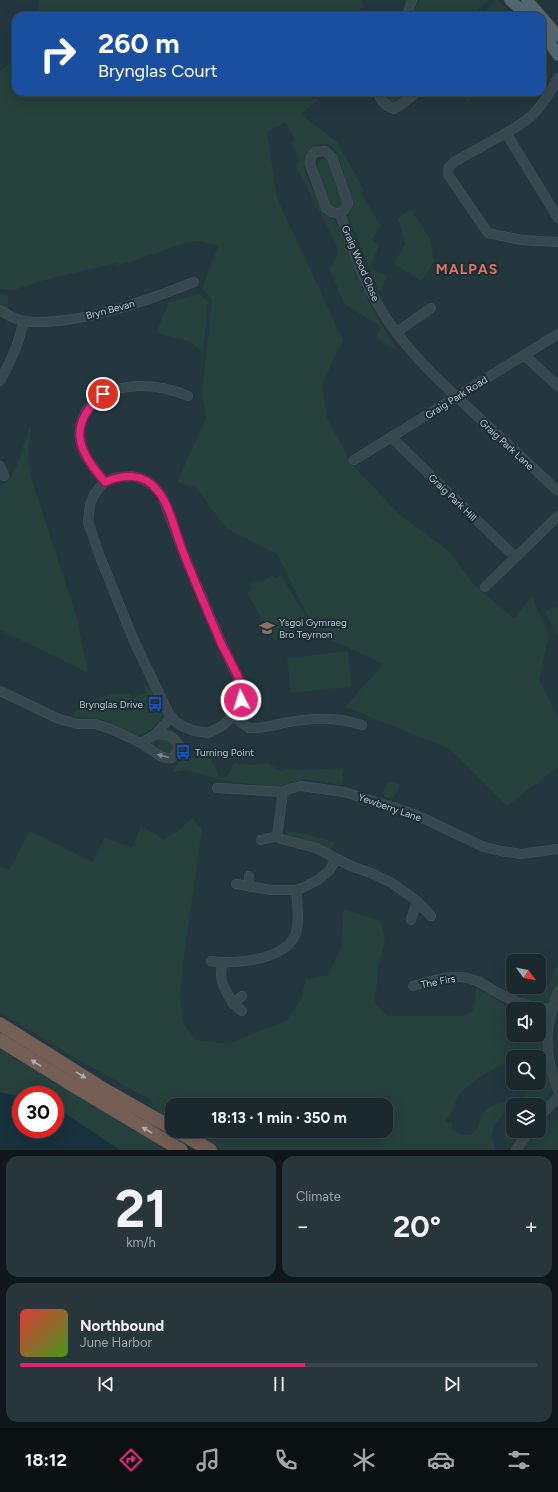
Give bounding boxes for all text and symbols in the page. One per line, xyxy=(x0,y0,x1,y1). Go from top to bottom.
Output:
text: 260 m xyxy=(98,26,180,60)
icon: right xyxy=(32,28,84,80)
text: Brynglas Court xyxy=(98,60,217,82)
street label: Graig Wood Close xyxy=(339,223,383,304)
district label: MALPAS xyxy=(436,261,498,278)
street label: Bryn Bevan xyxy=(84,297,136,322)
street label: Graig Park Road xyxy=(423,373,490,422)
pin xyxy=(86,377,120,411)
icon: arrive xyxy=(92,383,114,405)
street label: Graig Park Lane xyxy=(477,416,537,473)
street label: Graig Park Hill xyxy=(426,471,480,524)
place label: Ysgol Gymraeg Bro Teyrnon xyxy=(279,616,347,641)
school or university icon: Ysgol Gymraeg Bro Teyrnon xyxy=(258,619,276,637)
position arrow xyxy=(220,679,262,721)
bus stop icon: Brynglas Drive xyxy=(146,695,164,713)
place label: Brynglas Drive xyxy=(79,698,144,711)
bus stop icon: Turning Point xyxy=(174,743,192,761)
place label: Turning Point xyxy=(195,746,254,759)
one-way arrow xyxy=(156,753,168,759)
street label: Yewberry Lane xyxy=(357,791,424,824)
north arrow xyxy=(506,954,546,994)
map controls xyxy=(506,954,546,1138)
street label: The Firs xyxy=(420,972,457,991)
button: sound xyxy=(506,1002,546,1042)
button: search xyxy=(506,1050,546,1090)
one-way arrow xyxy=(30,1059,42,1066)
one-way arrow xyxy=(75,1071,87,1078)
speed limit sign: 30 xyxy=(12,1086,64,1138)
button: layers xyxy=(506,1098,546,1138)
text: 18:13 · 1 min · 350 m xyxy=(211,1109,347,1127)
one-way arrow xyxy=(141,1127,153,1134)
text: 21 xyxy=(115,1178,167,1240)
text: Climate xyxy=(296,1189,341,1204)
text: 20° xyxy=(393,1208,441,1245)
text: − xyxy=(296,1213,310,1240)
text: + xyxy=(524,1213,538,1240)
text: km/h xyxy=(126,1235,156,1250)
text: Northbound xyxy=(80,1317,164,1335)
text: June Harbor xyxy=(80,1335,152,1350)
icon: previous xyxy=(95,1373,117,1395)
icon: pause xyxy=(268,1373,290,1395)
icon: next xyxy=(441,1373,463,1395)
icon: directions xyxy=(117,1446,145,1474)
icon: music xyxy=(194,1446,222,1474)
icon: phone xyxy=(272,1446,300,1474)
icon: climate xyxy=(350,1446,378,1474)
icon: car xyxy=(427,1446,455,1474)
icon: filters xyxy=(505,1446,533,1474)
text: 18:12 xyxy=(25,1449,67,1471)

